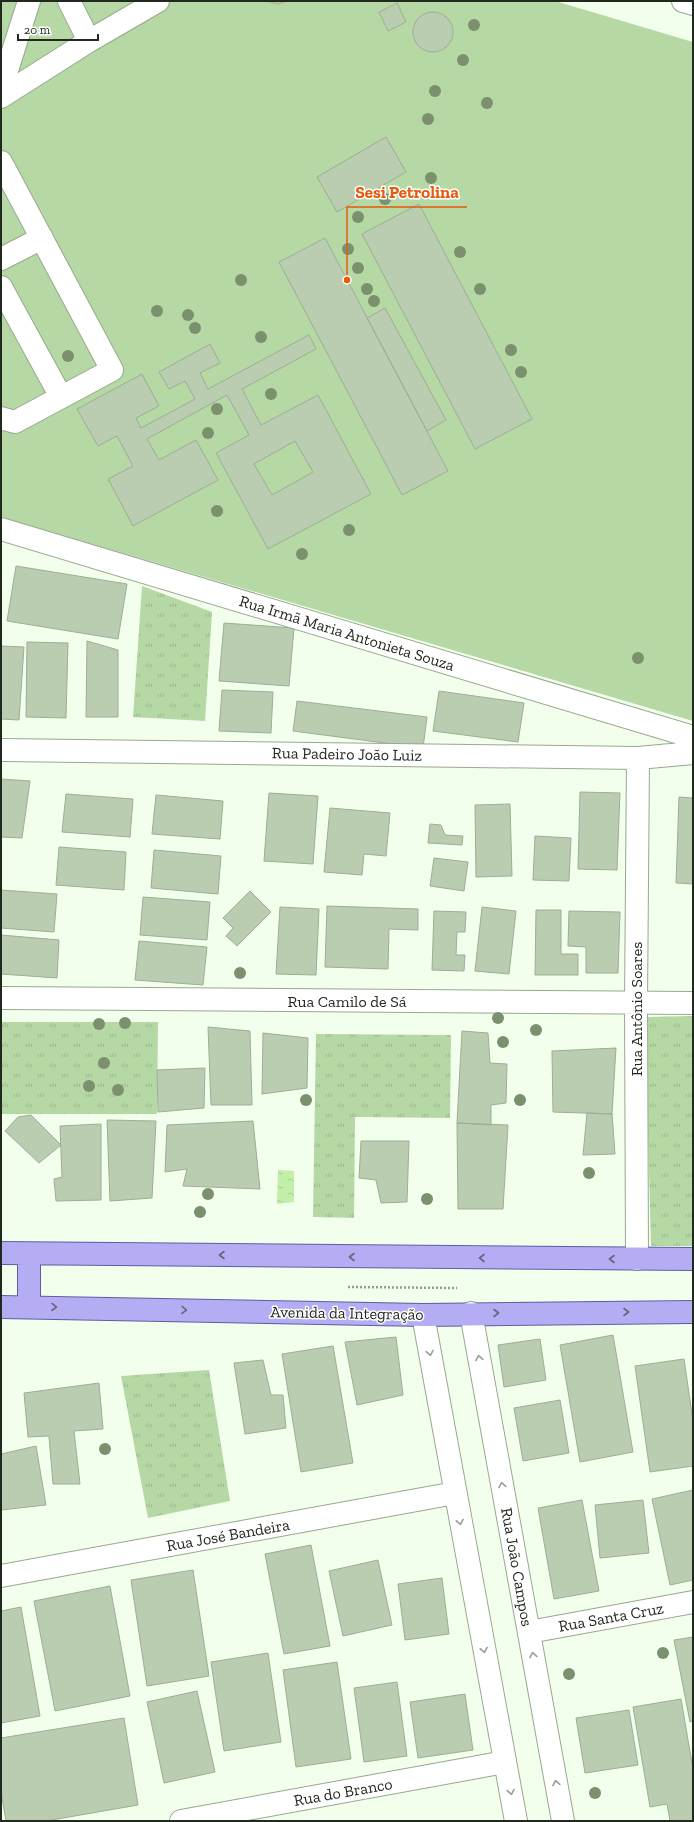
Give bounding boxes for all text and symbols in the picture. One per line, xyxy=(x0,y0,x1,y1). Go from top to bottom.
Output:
scale bar xyxy=(18,16,98,42)
text: 20 m xyxy=(24,23,51,37)
callout: Sesi Petrolina xyxy=(347,178,467,207)
text: Sesi Petrolina xyxy=(355,182,459,202)
street label: Rua Irmã Maria Antonieta Souza xyxy=(237,591,457,675)
street label: Rua Padeiro João Luiz xyxy=(272,743,422,765)
street label: Rua Antônio Soares xyxy=(627,942,646,1076)
street label: Rua Camilo de Sá xyxy=(288,992,407,1011)
one-way arrow xyxy=(219,1251,225,1260)
one-way arrow xyxy=(349,1253,355,1261)
one-way arrow xyxy=(479,1254,485,1262)
one-way arrow xyxy=(609,1255,615,1263)
street label: Avenida da Integração xyxy=(270,1302,424,1324)
one-way arrow xyxy=(51,1303,57,1312)
one-way arrow xyxy=(181,1306,187,1314)
one-way arrow xyxy=(623,1308,629,1316)
one-way arrow xyxy=(493,1309,499,1317)
one-way arrow xyxy=(425,1350,433,1356)
one-way arrow xyxy=(476,1354,484,1361)
one-way arrow xyxy=(499,1482,507,1489)
street label: Rua João Campos xyxy=(497,1506,537,1628)
street label: Rua José Bandeira xyxy=(165,1515,291,1555)
one-way arrow xyxy=(456,1519,464,1526)
street label: Rua Santa Cruz xyxy=(557,1598,665,1636)
one-way arrow xyxy=(479,1647,488,1653)
one-way arrow xyxy=(529,1652,538,1658)
street label: Rua do Branco xyxy=(292,1774,394,1810)
one-way arrow xyxy=(552,1780,561,1786)
one-way arrow xyxy=(506,1789,514,1795)

